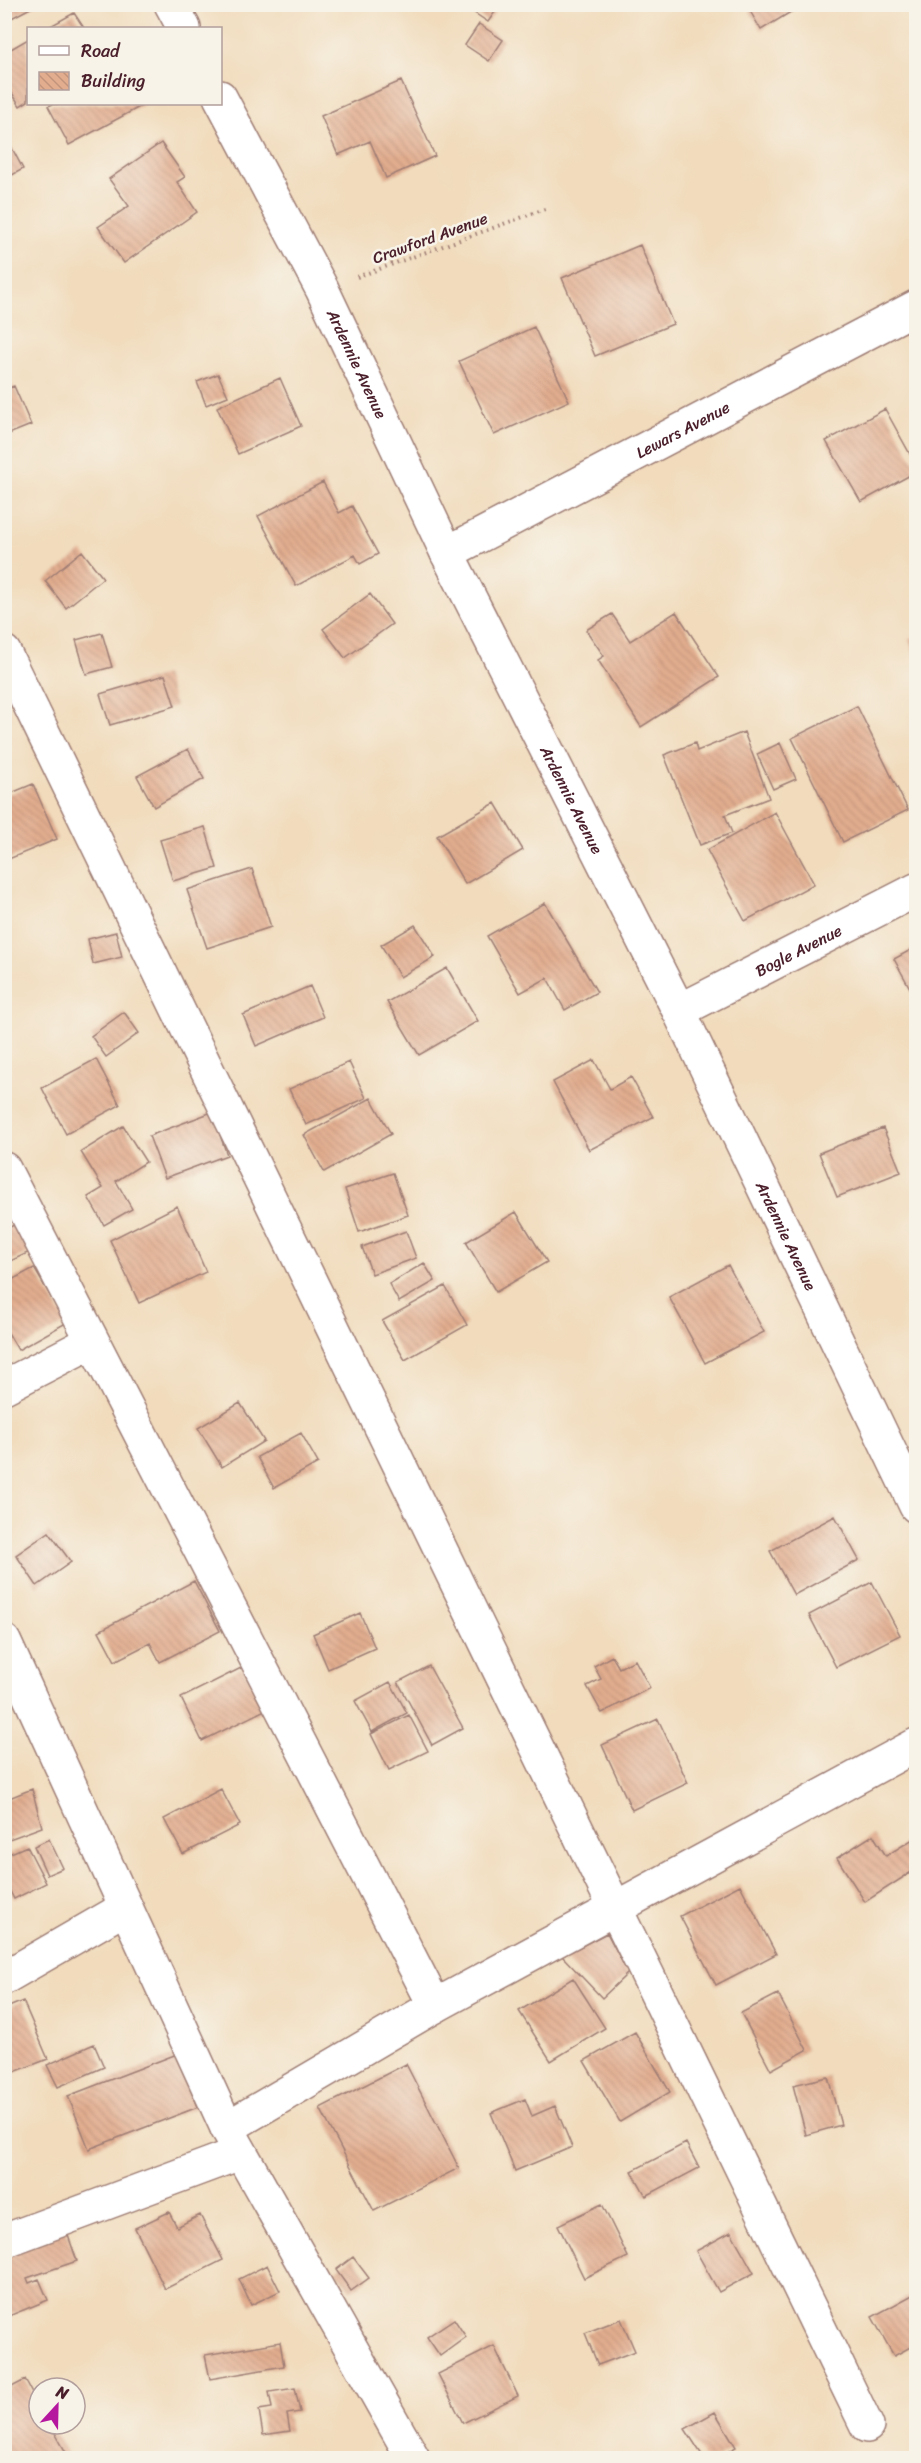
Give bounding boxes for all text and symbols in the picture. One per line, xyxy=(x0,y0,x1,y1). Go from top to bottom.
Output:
legend xyxy=(27,27,222,105)
text: Road xyxy=(81,35,121,67)
text: Building xyxy=(81,65,145,97)
street label: Crawford Avenue xyxy=(368,204,492,272)
street label: Ardennie Avenue xyxy=(318,303,396,424)
street label: Lewars Avenue xyxy=(630,393,735,466)
street label: Ardennie Avenue xyxy=(532,739,612,859)
street label: Bogle Avenue xyxy=(750,916,847,984)
street label: Ardennie Avenue xyxy=(747,1175,825,1296)
north arrow xyxy=(27,2376,87,2436)
text: N xyxy=(51,2377,74,2408)

